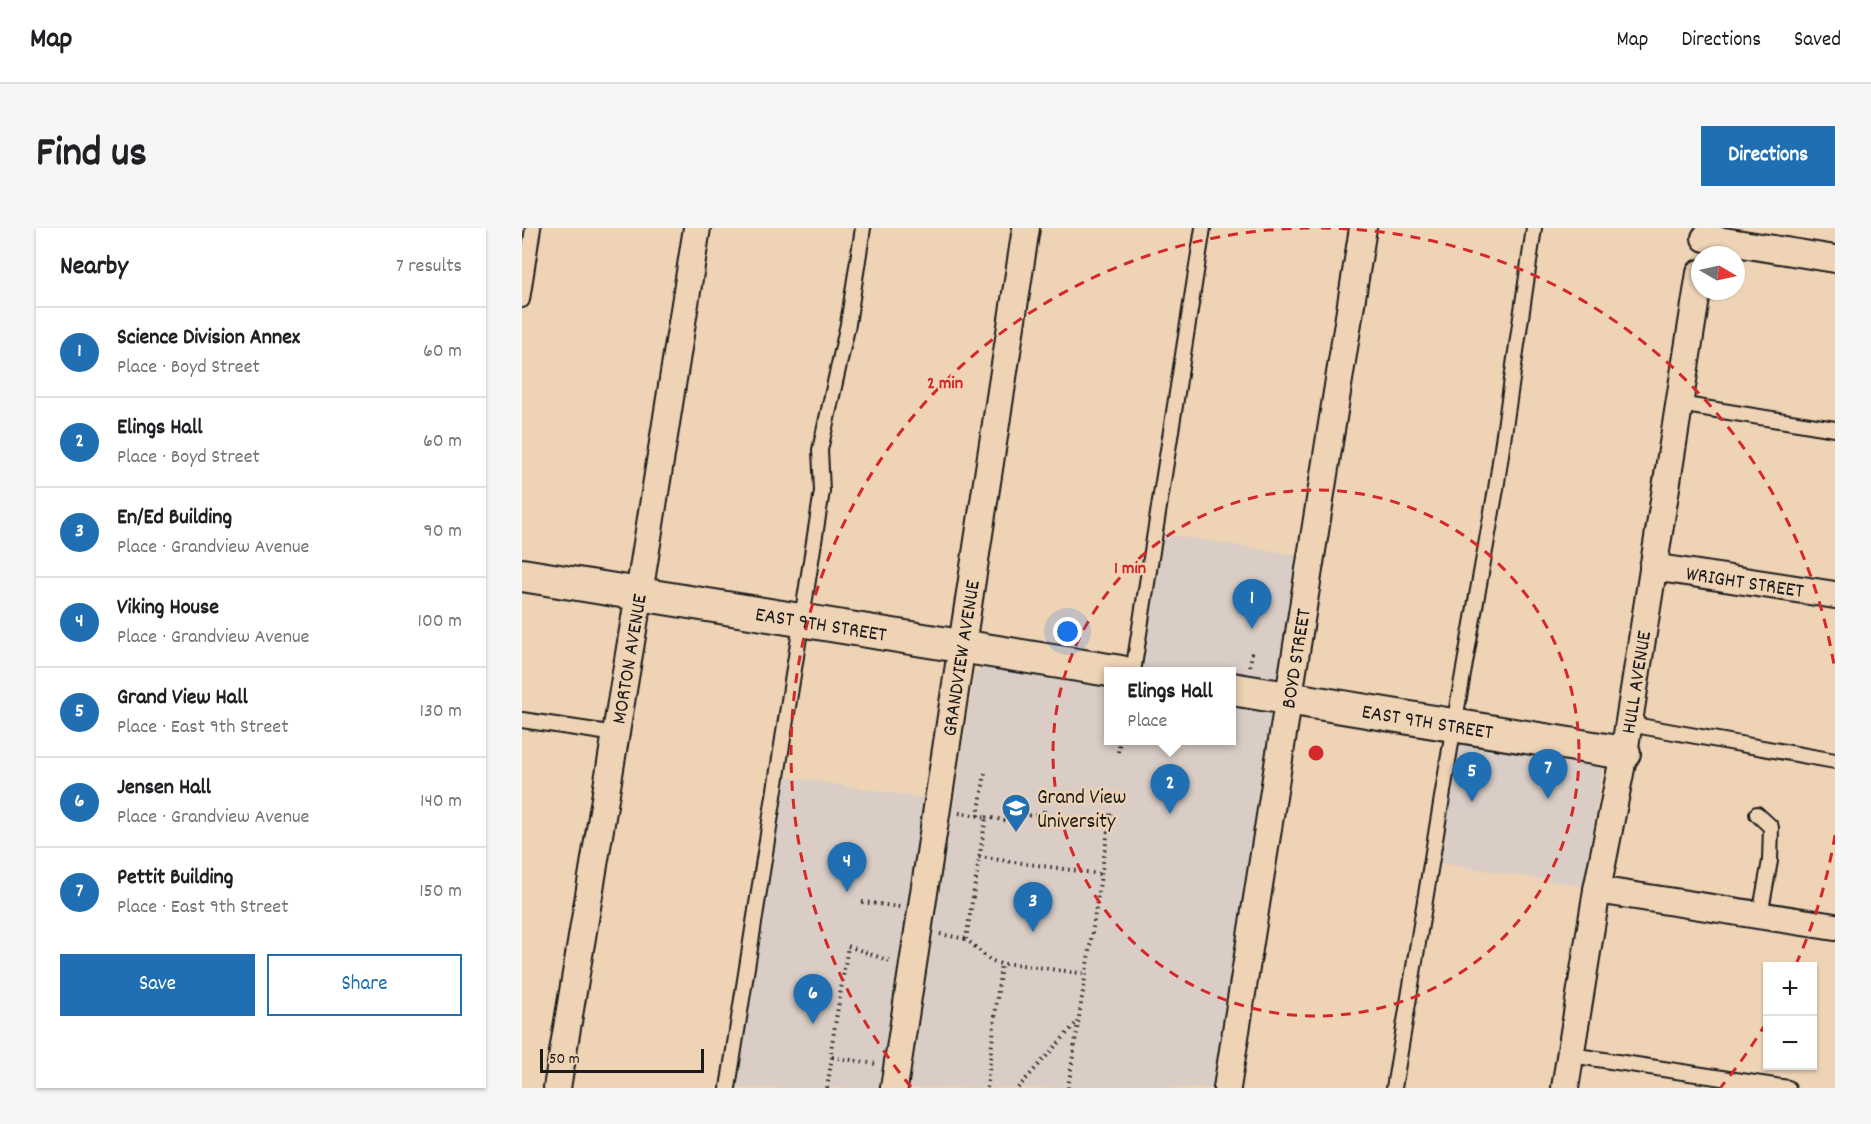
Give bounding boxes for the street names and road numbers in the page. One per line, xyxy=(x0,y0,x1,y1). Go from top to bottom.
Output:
street label: WRIGHT STREET xyxy=(1683,560,1806,608)
street label: GRANDVIEW AVENUE xyxy=(936,578,990,739)
street label: MORTON AVENUE xyxy=(606,592,657,727)
street label: EAST 9TH STREET xyxy=(753,601,889,652)
street label: BOYD STREET xyxy=(1275,606,1321,711)
street label: HULL AVENUE xyxy=(1615,628,1661,736)
street label: EAST 9TH STREET xyxy=(1359,698,1495,749)

